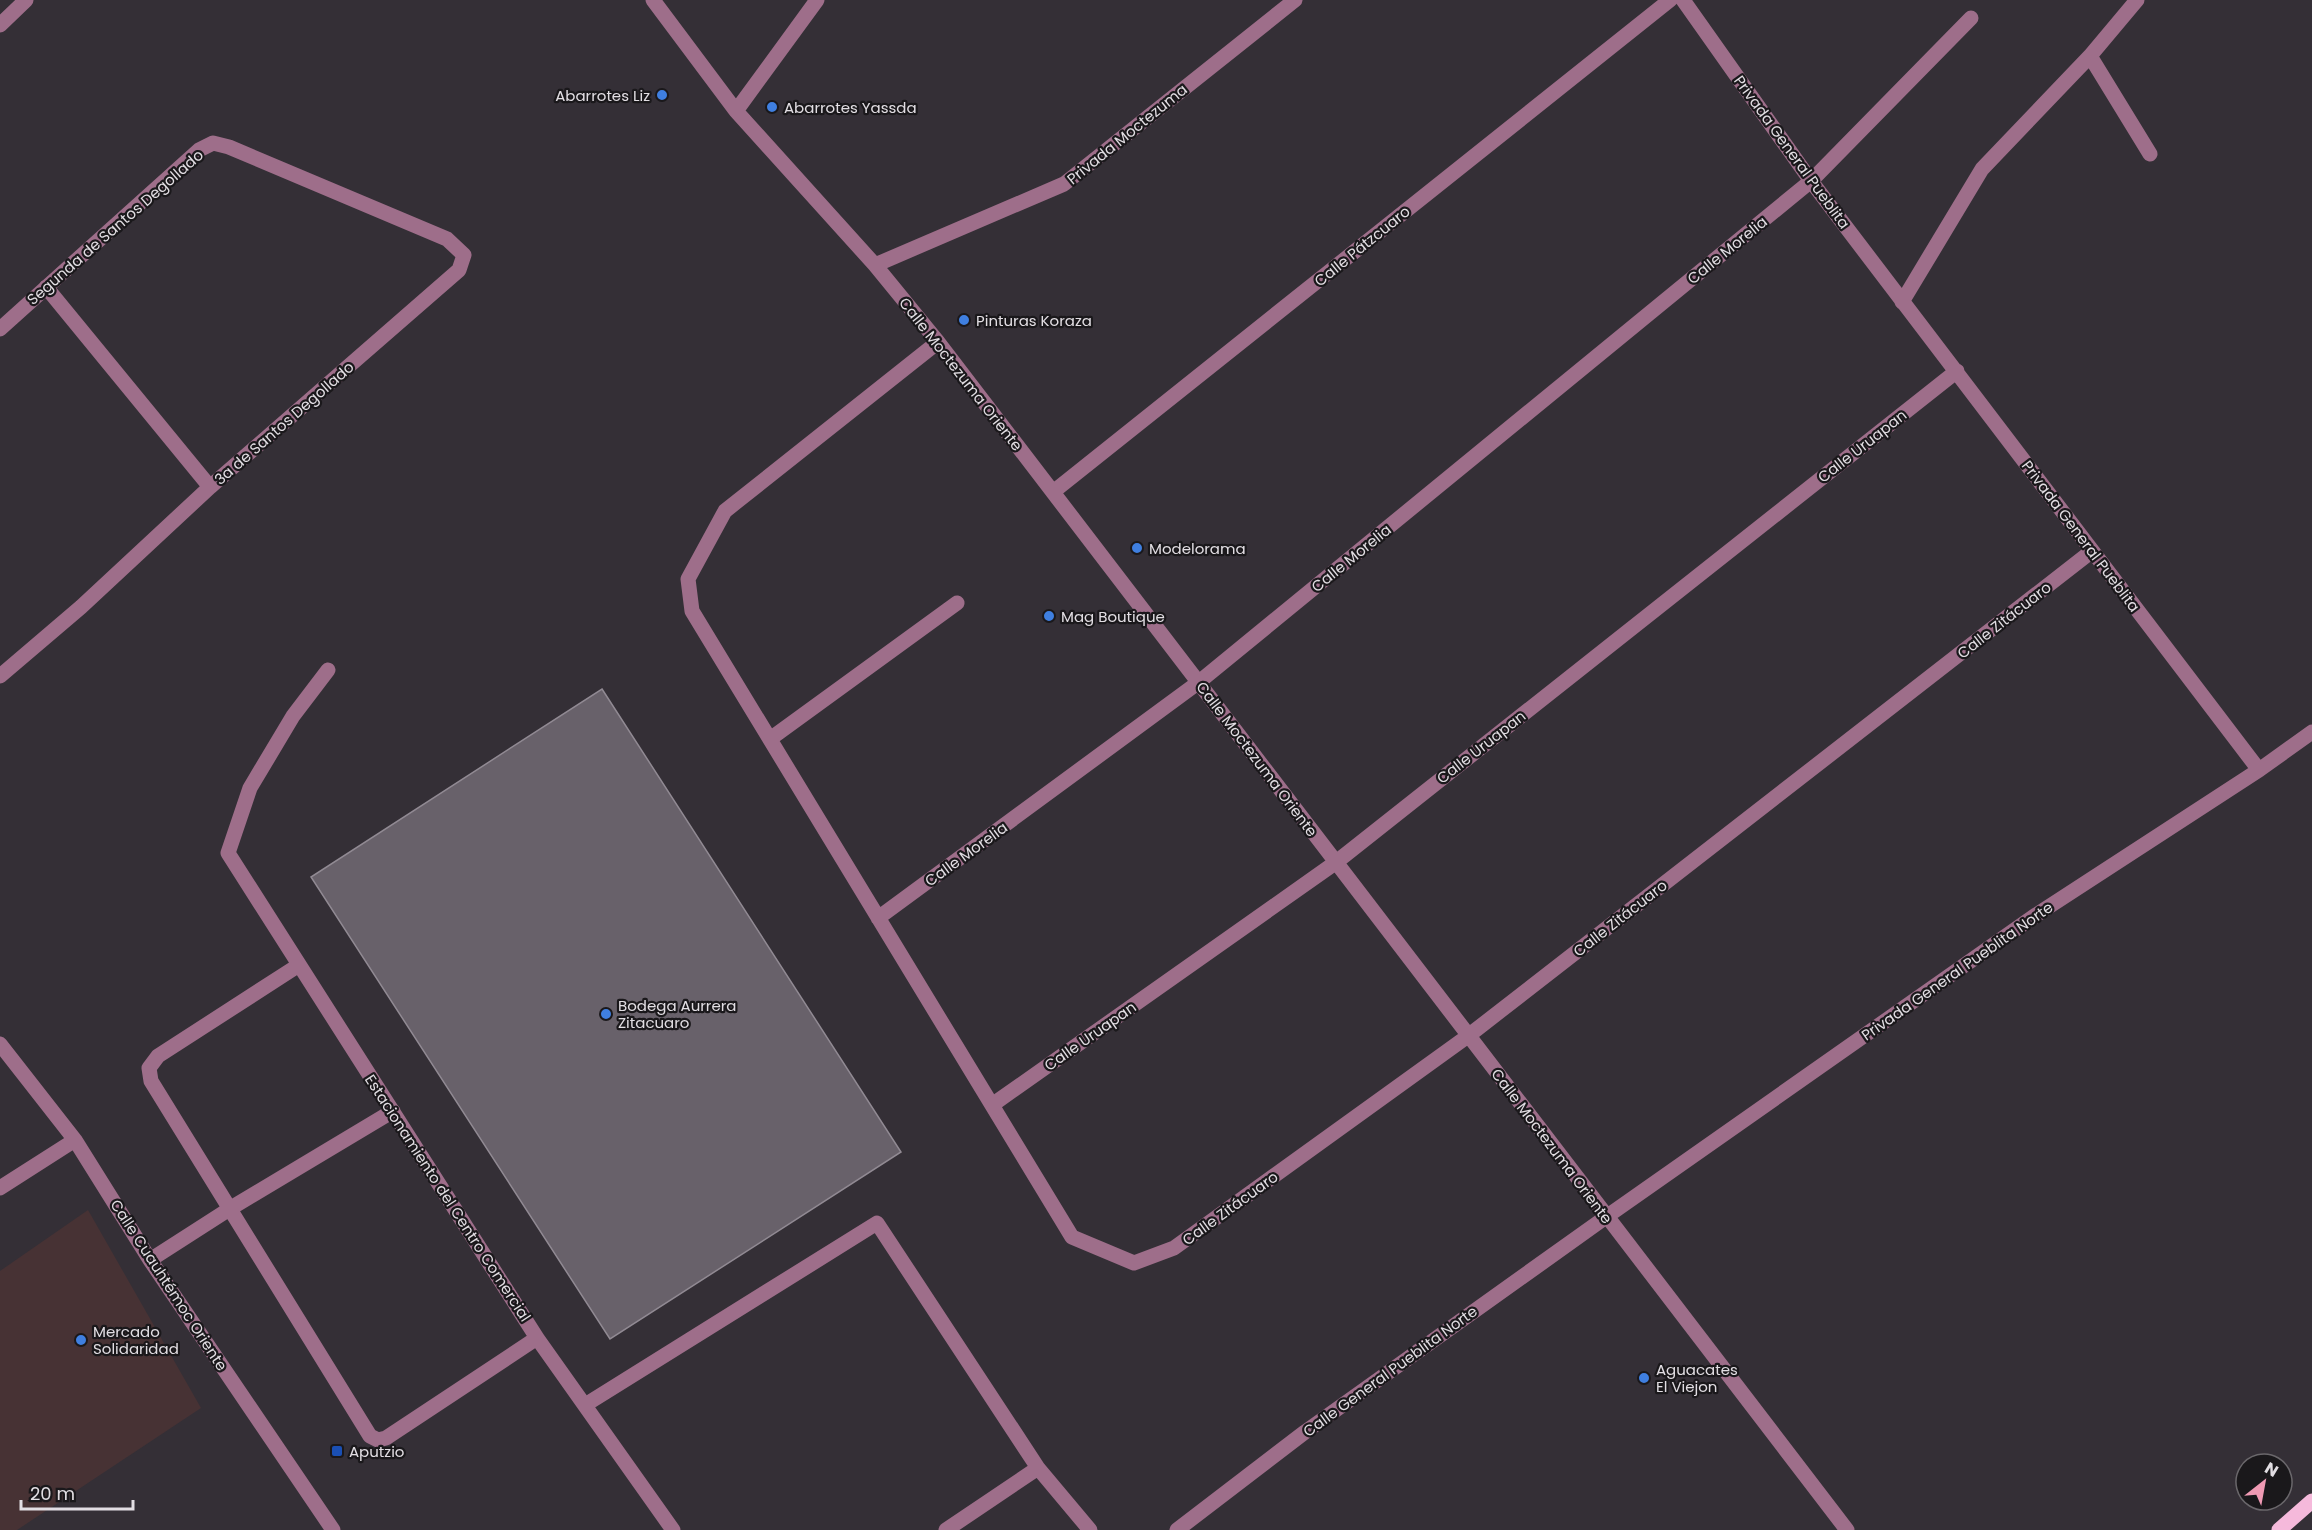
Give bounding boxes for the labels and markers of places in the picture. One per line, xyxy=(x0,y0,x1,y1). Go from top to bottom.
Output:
place label: Abarrotes Liz xyxy=(555,85,650,106)
marker: Abarrotes Liz xyxy=(655,88,669,102)
place label: Abarrotes Yassda xyxy=(784,97,917,118)
marker: Abarrotes Yassda xyxy=(765,100,779,114)
place label: Pinturas Koraza xyxy=(976,310,1092,331)
marker: Pinturas Koraza xyxy=(957,313,971,327)
place label: Modelorama xyxy=(1149,538,1246,559)
marker: Modelorama xyxy=(1130,541,1144,555)
place label: Mag Boutique xyxy=(1061,606,1165,627)
marker: Mag Boutique xyxy=(1042,609,1056,623)
place label: Bodega Aurrera Zitacuaro xyxy=(618,995,736,1033)
marker: Bodega Aurrera Zitacuaro xyxy=(599,1007,613,1021)
place label: Mercado Solidaridad xyxy=(93,1321,179,1359)
marker: Mercado Solidaridad xyxy=(74,1333,88,1347)
place label: Aguacates El Viejon xyxy=(1656,1359,1738,1397)
marker: Aguacates El Viejon xyxy=(1637,1371,1651,1385)
place label: Aputzio xyxy=(349,1441,404,1462)
marker: Aputzio xyxy=(330,1444,344,1458)

